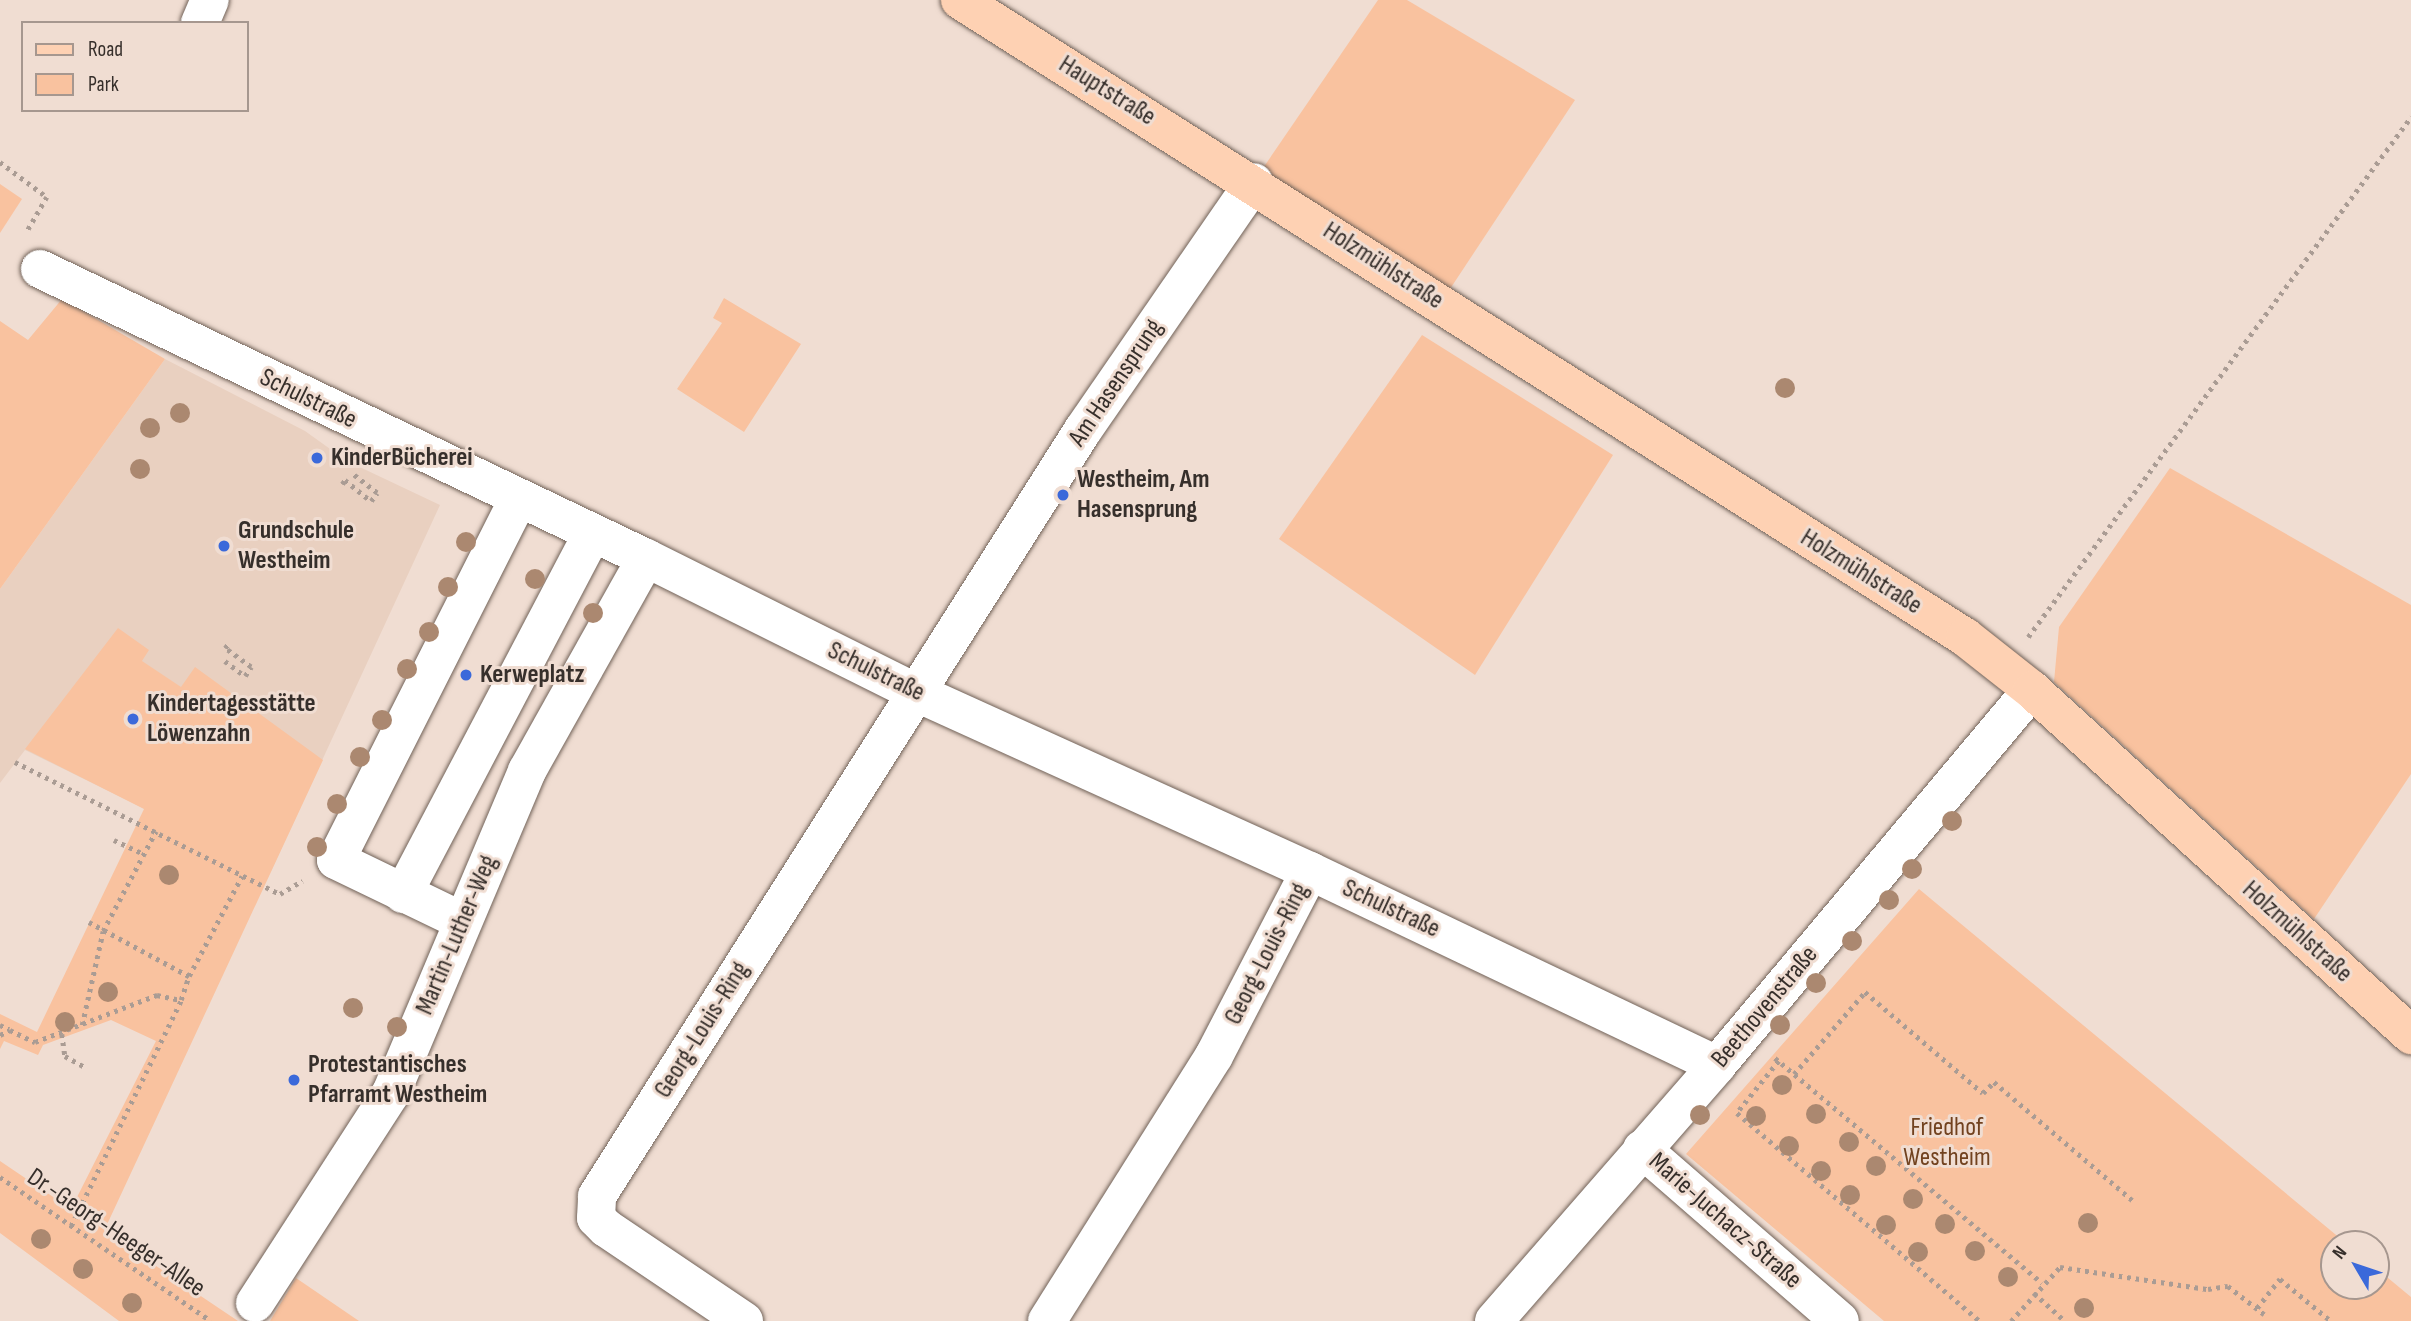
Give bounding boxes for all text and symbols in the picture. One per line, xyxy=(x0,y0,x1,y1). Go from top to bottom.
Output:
legend xyxy=(21,21,248,112)
text: Road xyxy=(88,37,123,62)
street label: Hauptstraße xyxy=(1053,49,1161,133)
text: Park xyxy=(88,72,119,97)
street label: Holzmühlstraße xyxy=(1317,216,1449,316)
street label: Am Hasensprung xyxy=(1062,314,1170,452)
street label: Schulstraße xyxy=(254,362,362,436)
place label: KinderBücherei xyxy=(331,442,473,474)
marker: KinderBücherei xyxy=(309,450,325,466)
place label: Westheim, Am Hasensprung xyxy=(1077,464,1210,526)
marker: Westheim, Am Hasensprung xyxy=(1055,487,1071,503)
place label: Grundschule Westheim xyxy=(238,515,354,576)
street label: Holzmühlstraße xyxy=(1794,522,1928,622)
marker: Grundschule Westheim xyxy=(216,538,232,554)
street label: Schulstraße xyxy=(822,635,930,709)
place label: Kerweplatz xyxy=(480,659,584,691)
marker: Kerweplatz xyxy=(458,667,474,683)
place label: Kindertagesstätte Löwenzahn xyxy=(147,688,316,750)
marker: Kindertagesstätte Löwenzahn xyxy=(125,711,141,727)
street label: Martin-Luther-Weg xyxy=(409,851,505,1019)
street label: Schulstraße xyxy=(1337,873,1445,945)
street label: Holzmühlstraße xyxy=(2236,874,2358,990)
street label: Georg-Louis-Ring xyxy=(1218,878,1316,1030)
street label: Beethovenstraße xyxy=(1705,940,1825,1074)
street label: Georg-Louis-Ring xyxy=(648,956,756,1104)
place label: Protestantisches Pfarramt Westheim xyxy=(308,1049,487,1110)
marker: Protestantisches Pfarramt Westheim xyxy=(286,1072,302,1088)
park label: Friedhof Westheim xyxy=(1903,1112,1991,1174)
street label: Marie-Juchacz-Straße xyxy=(1642,1146,1808,1296)
street label: Dr.-Georg-Heeger-Allee xyxy=(21,1162,211,1304)
north arrow xyxy=(2320,1230,2390,1300)
text: N xyxy=(2328,1242,2352,1264)

